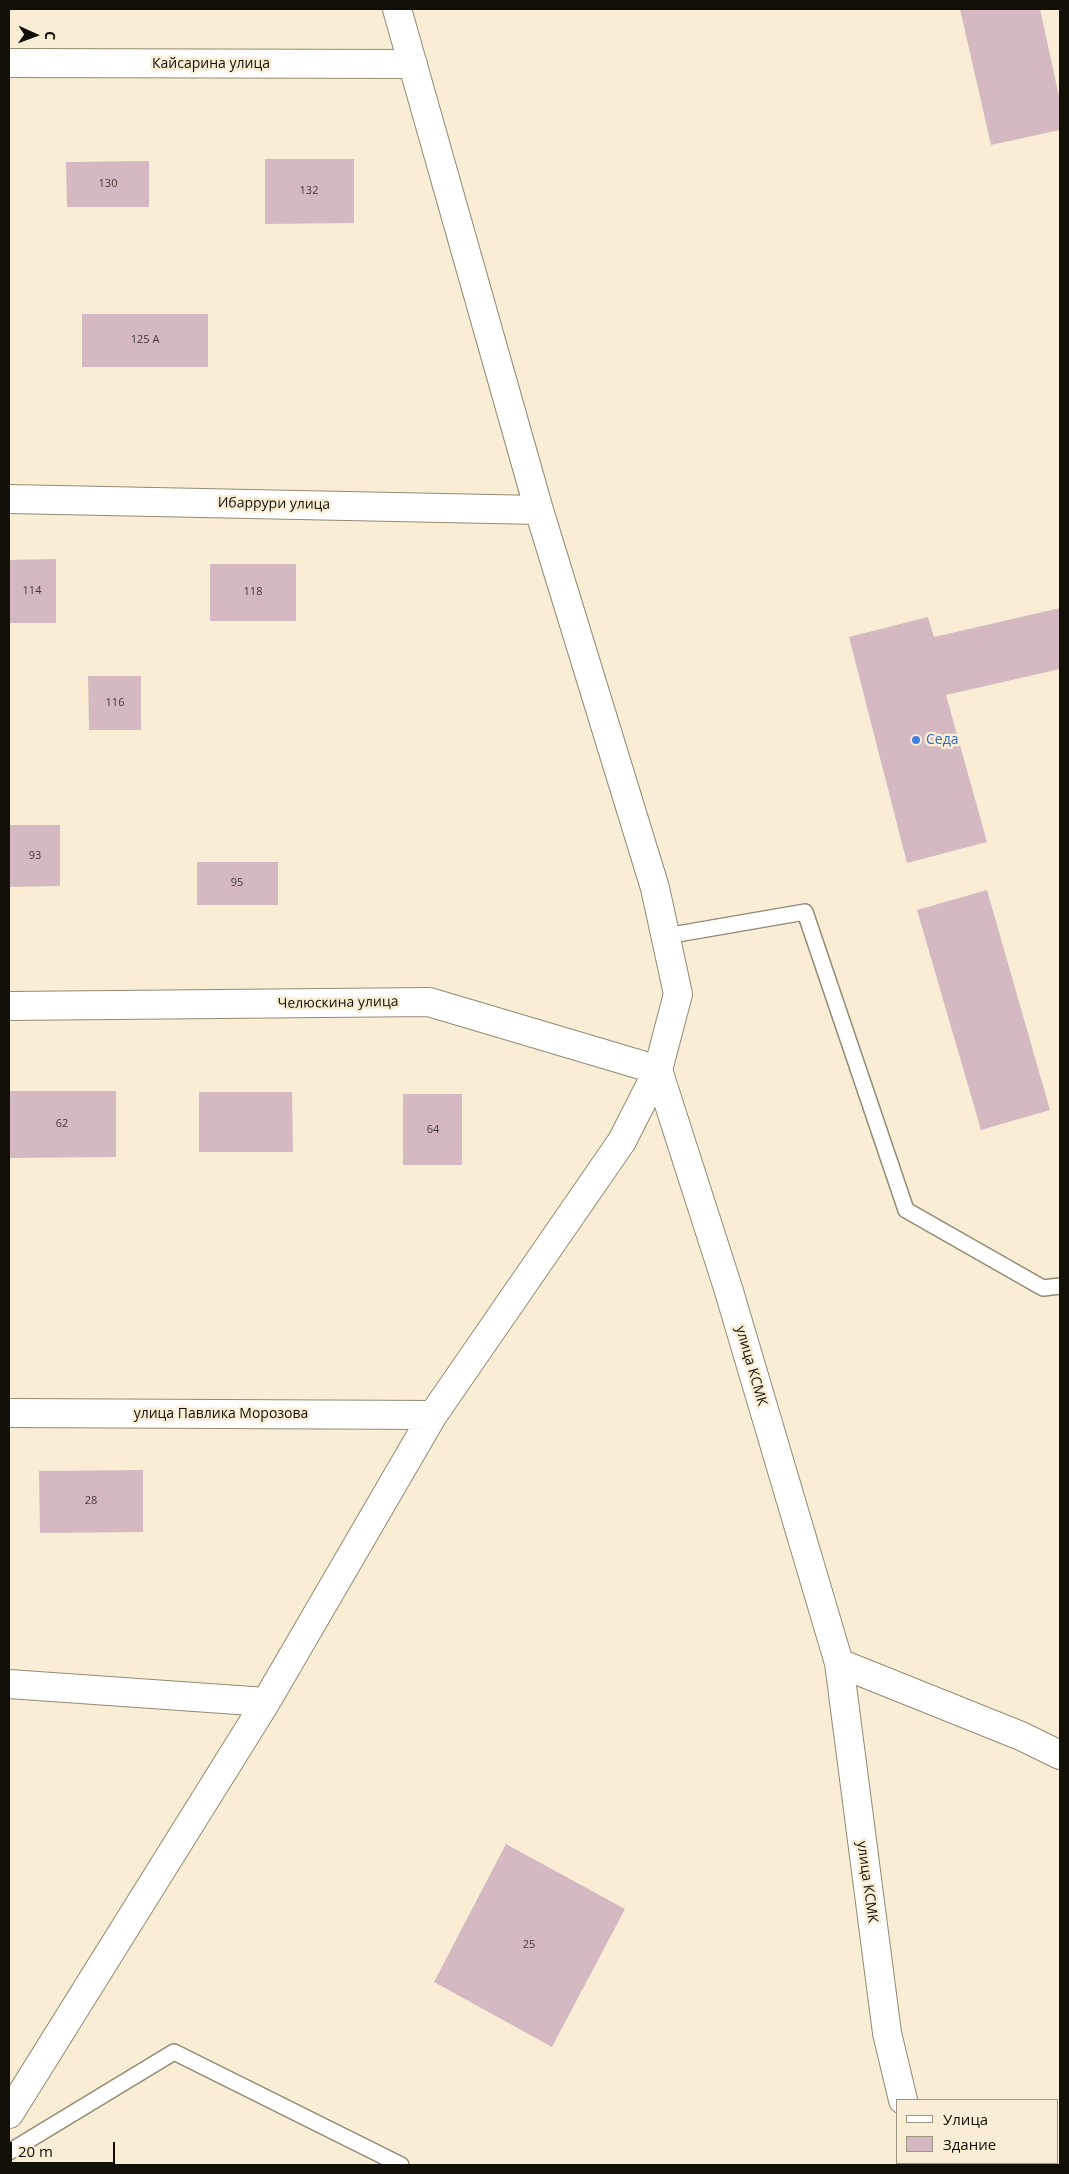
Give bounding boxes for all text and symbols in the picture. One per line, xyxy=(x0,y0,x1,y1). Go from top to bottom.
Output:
north arrow xyxy=(10,10,60,60)
text: С xyxy=(41,31,60,40)
street label: Кайсарина улица xyxy=(152,56,270,72)
house number: 130 xyxy=(99,177,117,191)
house number: 132 xyxy=(300,184,318,198)
house number: 125 А xyxy=(131,333,159,347)
street label: Ибаррури улица xyxy=(218,495,330,513)
house number: 114 xyxy=(23,584,41,598)
house number: 118 xyxy=(244,585,262,599)
house number: 116 xyxy=(106,696,124,710)
place label: Седа xyxy=(926,732,959,748)
marker: Седа xyxy=(910,734,922,746)
house number: 93 xyxy=(29,849,41,863)
house number: 95 xyxy=(231,876,243,890)
street label: Челюскина улица xyxy=(277,994,399,1012)
house number: 62 xyxy=(56,1117,68,1131)
house number: 64 xyxy=(427,1123,439,1137)
street label: улица КСМК xyxy=(732,1324,770,1408)
street label: улица Павлика Морозова xyxy=(134,1406,308,1422)
house number: 28 xyxy=(85,1494,97,1508)
street label: улица КСМК xyxy=(853,1840,881,1924)
house number: 25 xyxy=(523,1938,535,1952)
legend xyxy=(896,2099,1059,2164)
text: Улица xyxy=(943,2109,988,2129)
scale bar xyxy=(12,2132,118,2164)
text: Здание xyxy=(943,2134,996,2154)
text: 20 m xyxy=(18,2141,53,2161)

